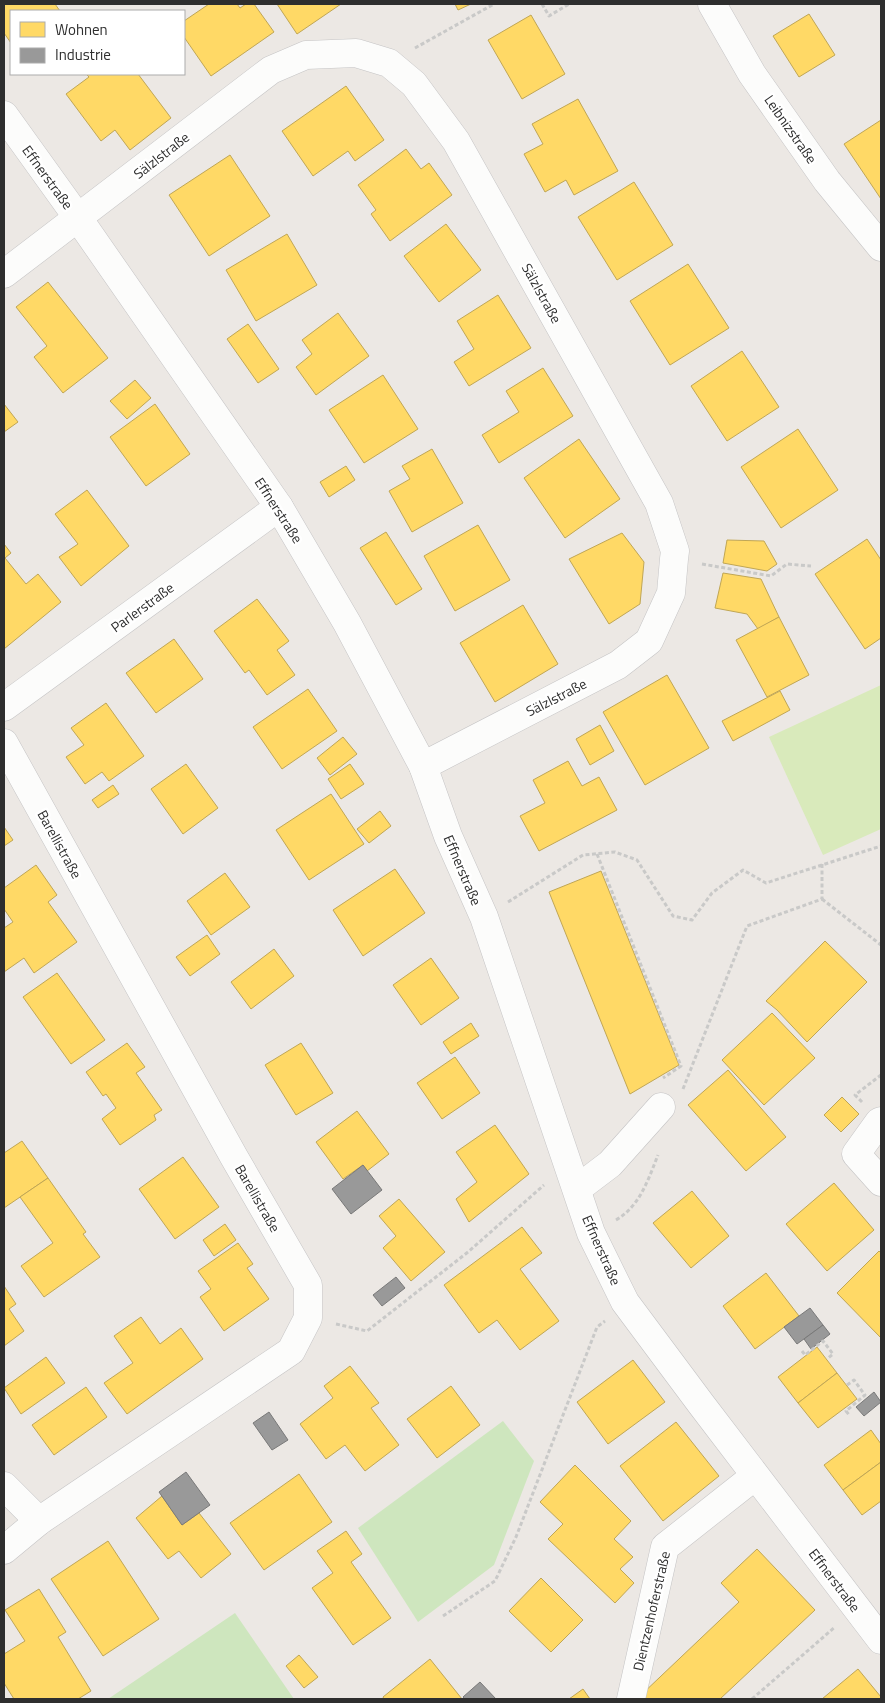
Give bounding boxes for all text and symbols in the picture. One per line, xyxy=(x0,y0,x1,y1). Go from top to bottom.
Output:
legend xyxy=(10,10,185,75)
text: Wohnen xyxy=(55,18,108,41)
text: Industrie xyxy=(55,43,111,66)
street label: Leibnizstraße xyxy=(760,90,822,168)
street label: Sälzlstraße xyxy=(129,126,193,184)
street label: Effnerstraße xyxy=(18,141,78,213)
street label: Sälzlstraße xyxy=(517,259,567,327)
street label: Effnerstraße xyxy=(250,473,308,547)
street label: Parlerstraße xyxy=(106,577,178,637)
street label: Sälzlstraße xyxy=(522,673,590,721)
street label: Barellistraße xyxy=(33,806,87,882)
street label: Effnerstraße xyxy=(439,831,487,909)
street label: Barellistraße xyxy=(230,1160,286,1236)
street label: Effnerstraße xyxy=(577,1212,627,1288)
street label: Effnerstraße xyxy=(804,1544,866,1616)
street label: Dientzenhoferstraße xyxy=(627,1549,675,1673)

